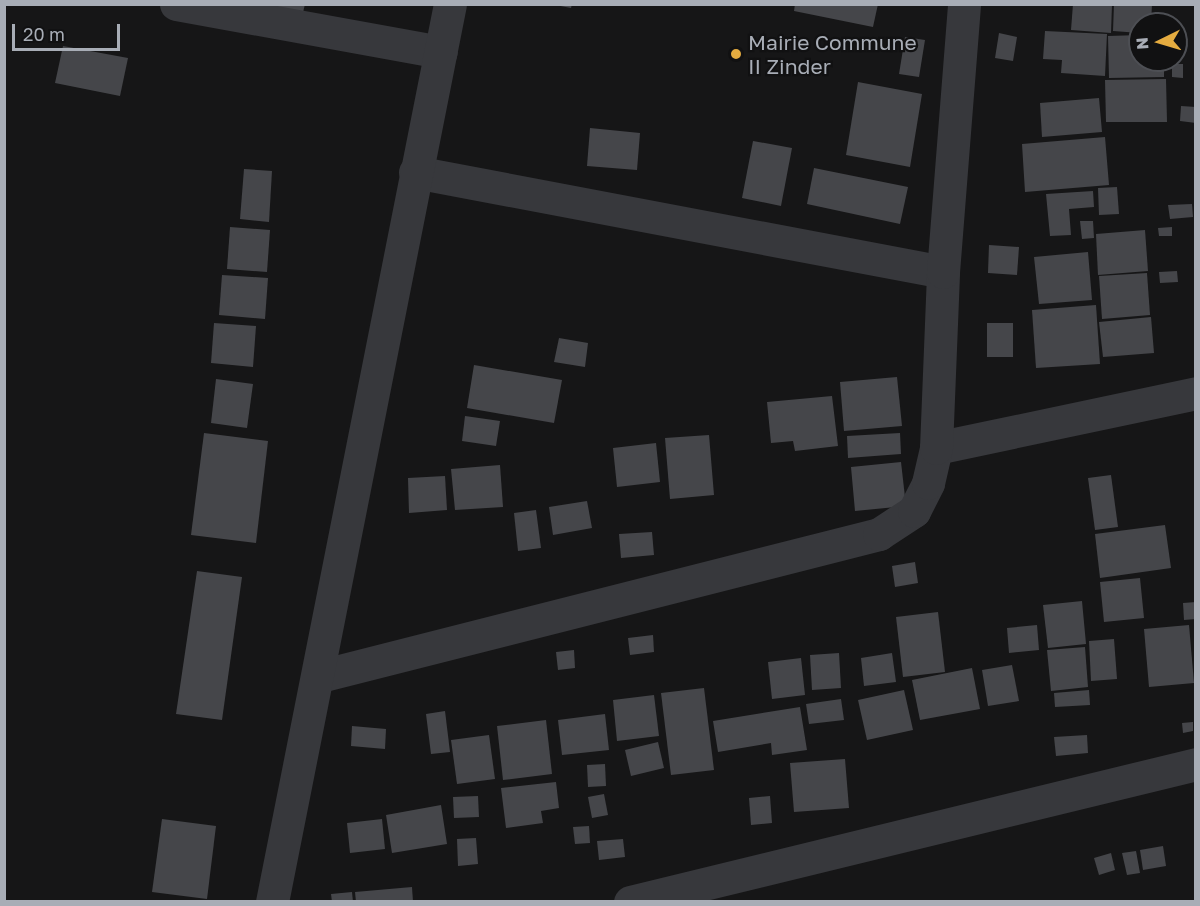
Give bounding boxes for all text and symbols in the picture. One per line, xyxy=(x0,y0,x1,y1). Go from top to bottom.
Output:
scale bar xyxy=(15,12,123,50)
north arrow xyxy=(1128,12,1188,72)
text: 20 m xyxy=(23,23,65,45)
place label: Mairie Commune II Zinder xyxy=(748,29,917,79)
text: N xyxy=(1132,36,1153,50)
marker: Mairie Commune II Zinder xyxy=(729,47,743,61)

